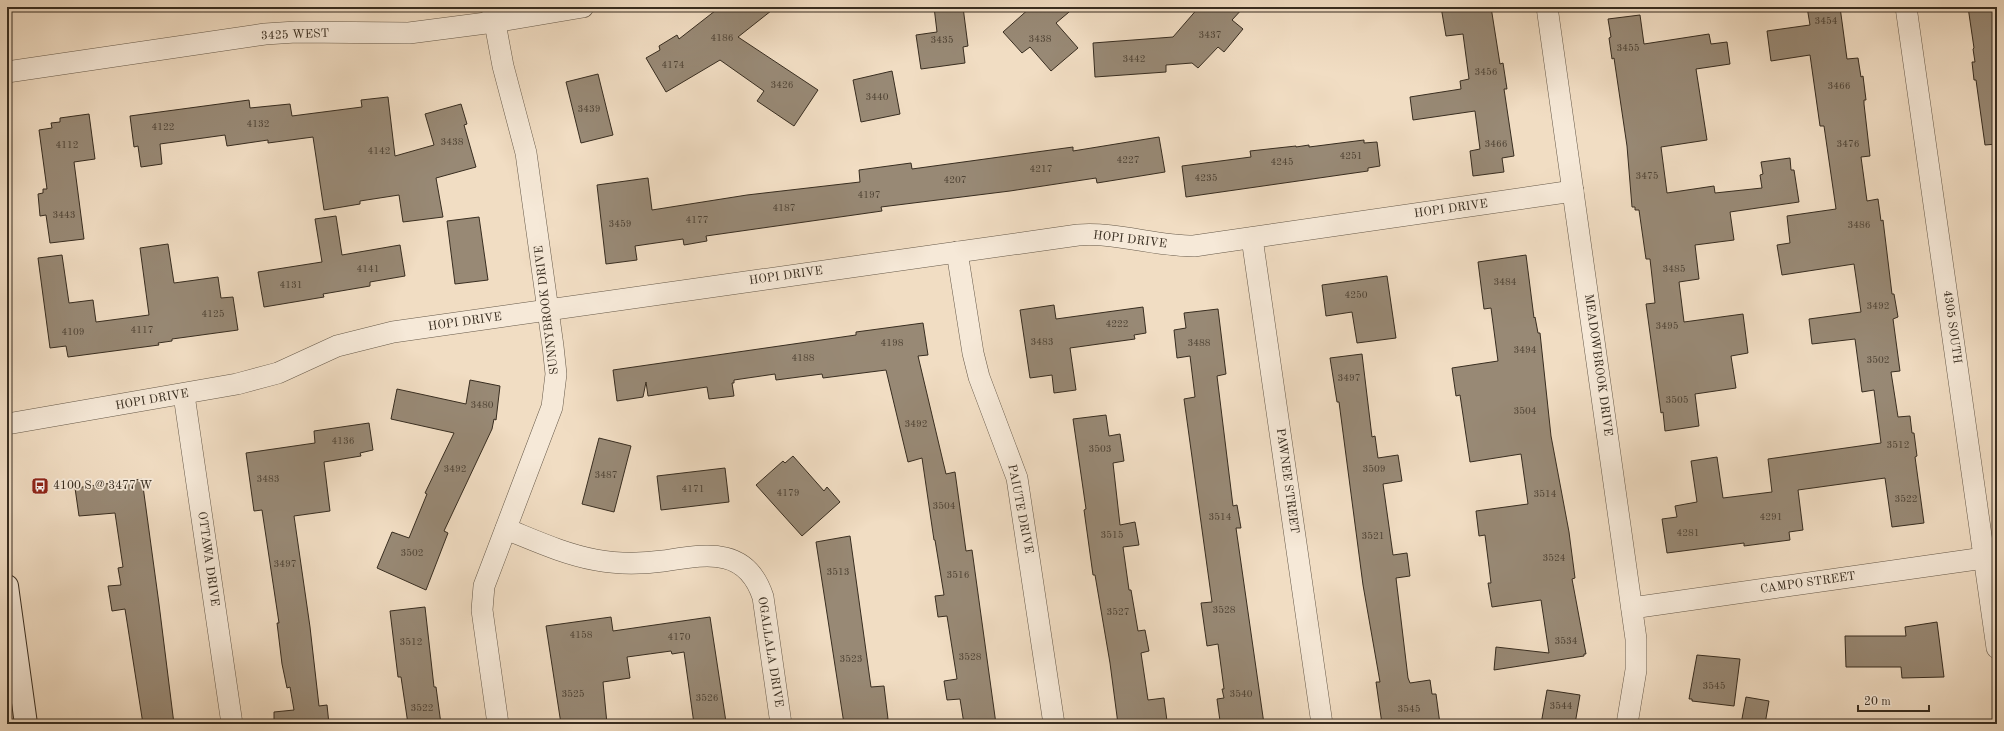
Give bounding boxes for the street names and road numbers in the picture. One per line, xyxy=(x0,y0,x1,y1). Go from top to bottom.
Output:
street label: 3425 WEST xyxy=(261,27,329,42)
street label: HOPI DRIVE xyxy=(1413,198,1489,220)
street label: HOPI DRIVE xyxy=(1092,230,1168,250)
street label: SUNNYBROOK DRIVE xyxy=(533,245,561,375)
street label: HOPI DRIVE xyxy=(748,265,824,287)
street label: 4305 SOUTH xyxy=(1941,289,1964,365)
street label: MEADOWBROOK DRIVE xyxy=(1582,293,1614,437)
street label: HOPI DRIVE xyxy=(427,311,503,333)
street label: HOPI DRIVE xyxy=(114,388,190,412)
street label: PAWNEE STREET xyxy=(1274,428,1300,534)
street label: PAIUTE DRIVE xyxy=(1005,463,1035,555)
street label: OTTAWA DRIVE xyxy=(195,511,221,607)
street label: CAMPO STREET xyxy=(1759,570,1857,596)
street label: OGALLALA DRIVE xyxy=(755,596,785,708)

